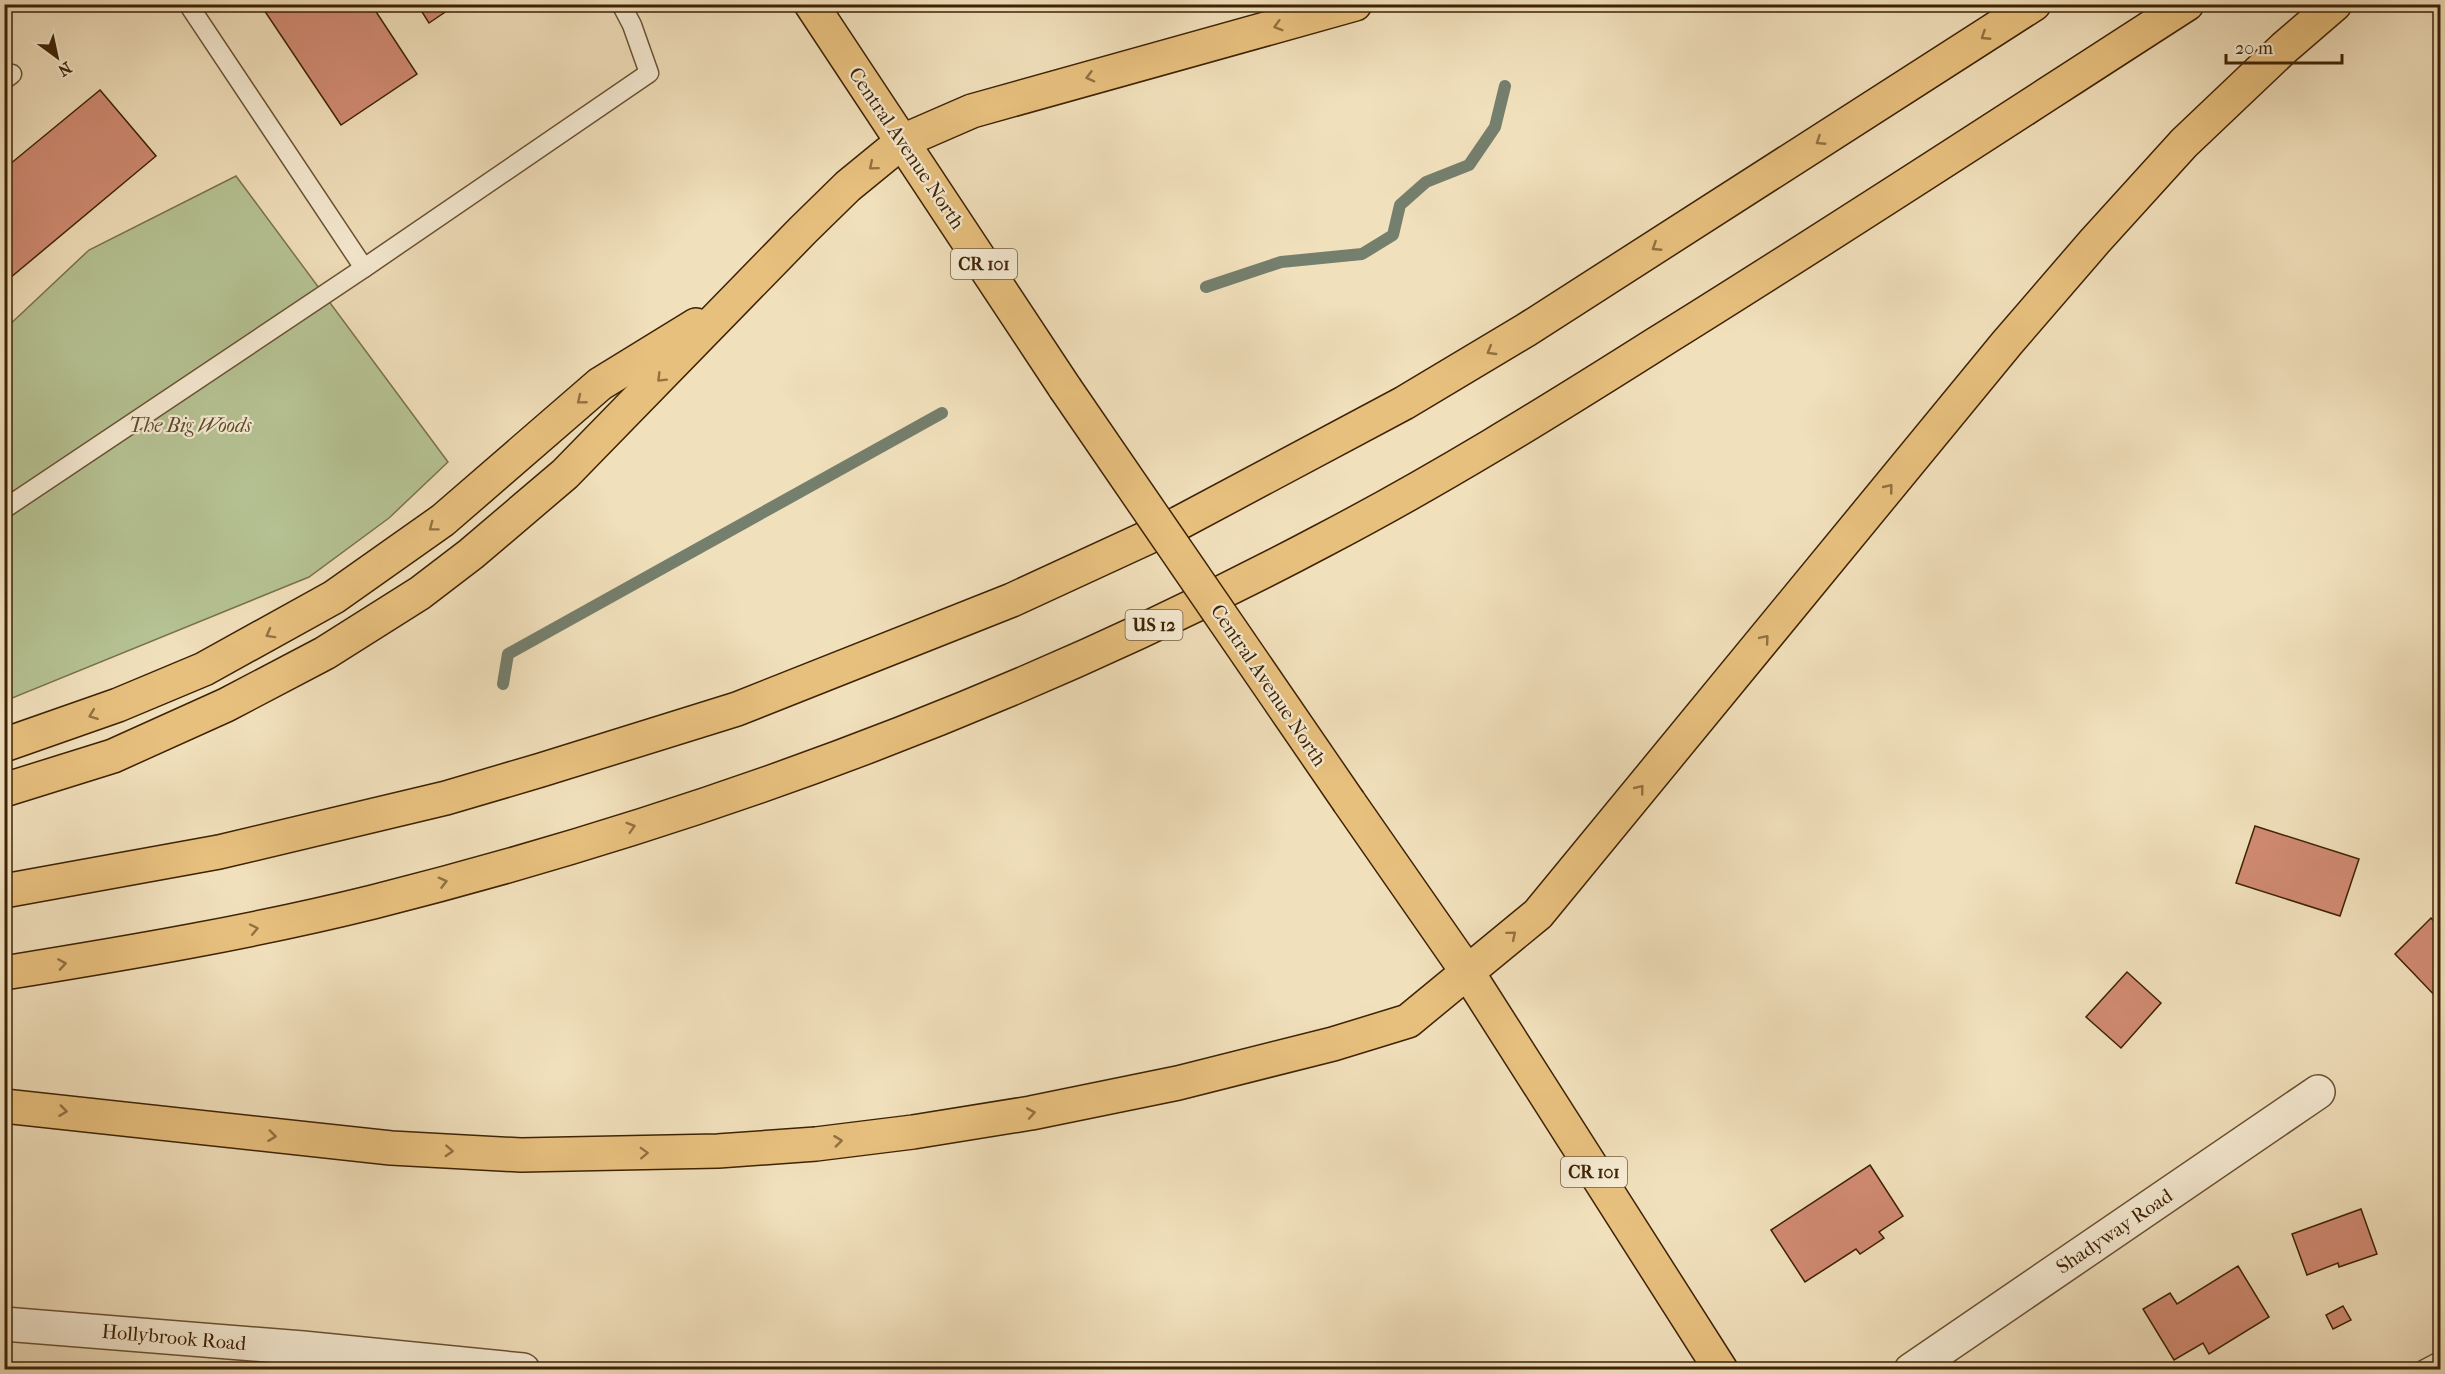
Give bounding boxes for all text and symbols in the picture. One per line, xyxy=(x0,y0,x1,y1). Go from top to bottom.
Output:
one-way arrow xyxy=(1273,19,1284,31)
north arrow xyxy=(27,27,87,87)
scale bar xyxy=(2226,27,2342,65)
one-way arrow xyxy=(1980,29,1991,40)
text: 20 m xyxy=(2235,38,2273,59)
text: N xyxy=(54,58,75,81)
street label: Central Avenue North xyxy=(844,63,970,234)
one-way arrow xyxy=(1085,70,1095,83)
one-way arrow xyxy=(1816,134,1827,145)
one-way arrow xyxy=(869,158,880,169)
one-way arrow xyxy=(1652,239,1662,251)
road number: CR 101 xyxy=(951,249,1017,279)
one-way arrow xyxy=(1487,343,1497,355)
one-way arrow xyxy=(658,370,669,381)
one-way arrow xyxy=(576,392,587,403)
park label: The Big Woods xyxy=(129,414,252,437)
one-way arrow xyxy=(1881,484,1892,495)
one-way arrow xyxy=(429,520,440,531)
street label: Central Avenue North xyxy=(1206,600,1332,771)
road number: US 12 xyxy=(1126,610,1182,640)
one-way arrow xyxy=(266,627,276,638)
one-way arrow xyxy=(1757,635,1768,646)
one-way arrow xyxy=(88,708,99,720)
one-way arrow xyxy=(1633,785,1644,796)
one-way arrow xyxy=(625,822,635,834)
one-way arrow xyxy=(438,877,448,890)
one-way arrow xyxy=(249,923,259,936)
one-way arrow xyxy=(1505,932,1516,943)
one-way arrow xyxy=(58,958,67,970)
one-way arrow xyxy=(58,1104,67,1117)
one-way arrow xyxy=(1026,1107,1036,1120)
one-way arrow xyxy=(267,1129,276,1142)
one-way arrow xyxy=(834,1135,843,1148)
one-way arrow xyxy=(444,1145,453,1158)
one-way arrow xyxy=(639,1147,648,1160)
road number: CR 101 xyxy=(1561,1157,1627,1187)
street label: Shadyway Road xyxy=(2052,1183,2178,1279)
street label: Hollybrook Road xyxy=(101,1320,248,1355)

